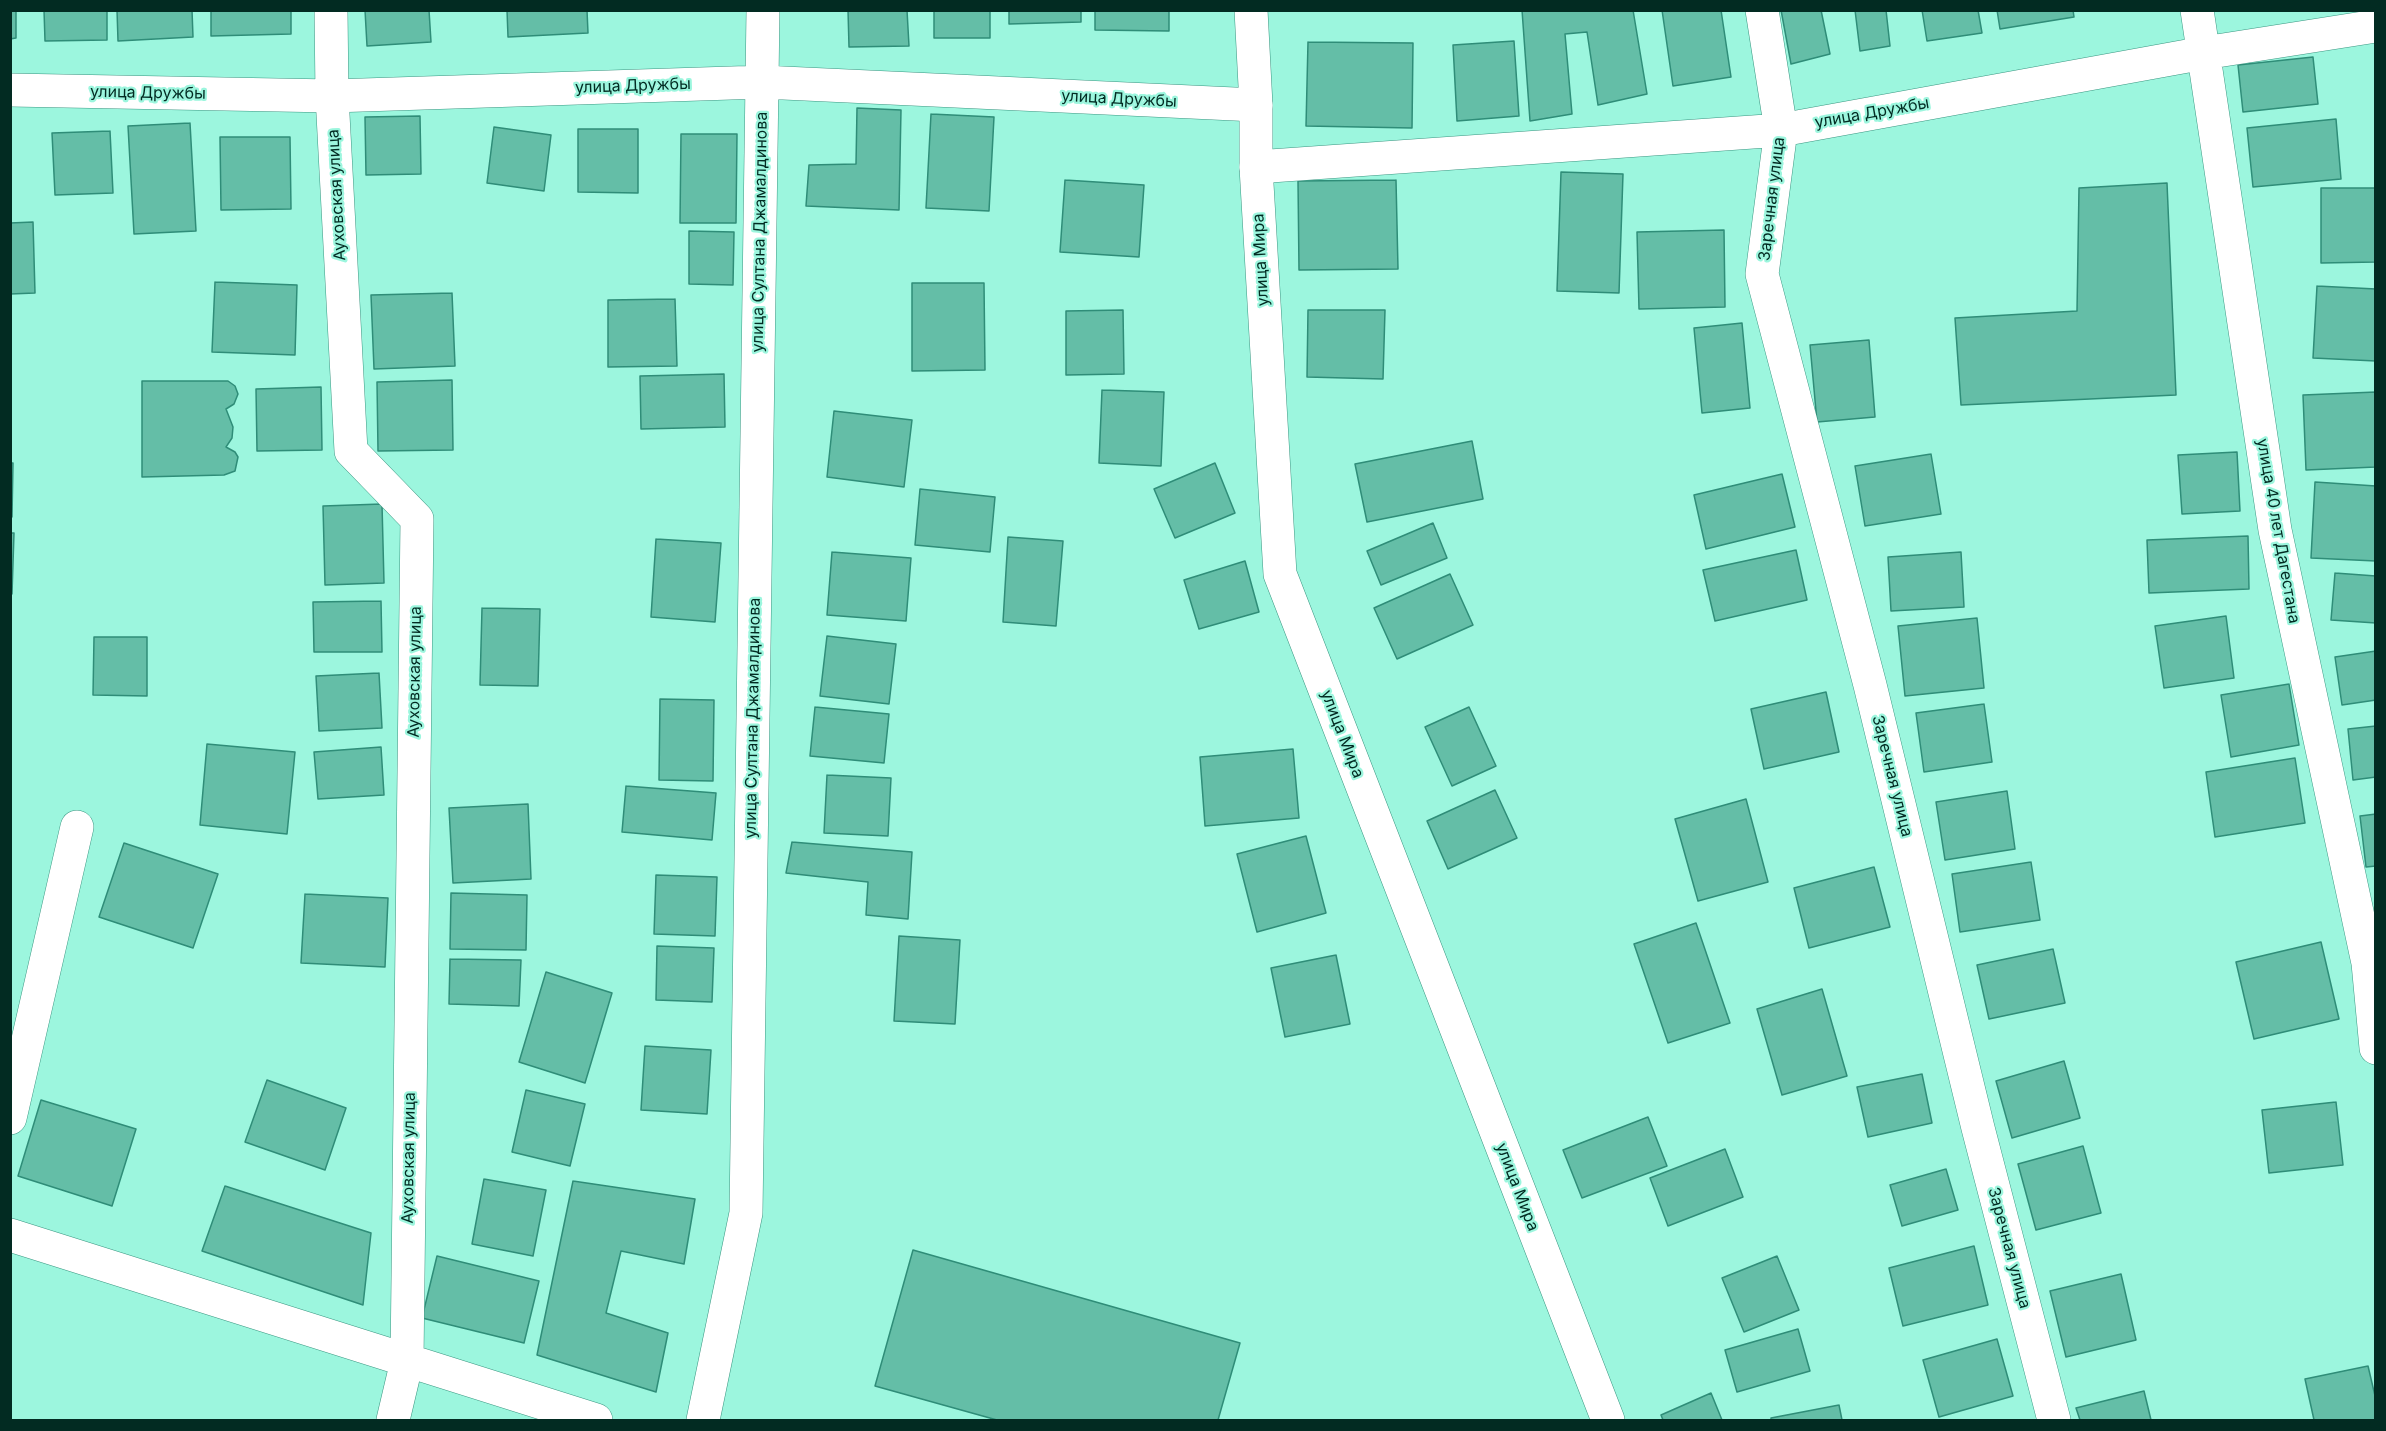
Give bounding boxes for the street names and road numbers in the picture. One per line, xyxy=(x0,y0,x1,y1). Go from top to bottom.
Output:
street label: улица Дружбы xyxy=(575,74,691,98)
street label: улица Дружбы xyxy=(90,82,206,104)
street label: улица Дружбы xyxy=(1061,86,1177,112)
street label: улица Дружбы xyxy=(1813,93,1931,133)
street label: улица Султана Джамалдинова xyxy=(748,112,772,352)
street label: Ауховская улица xyxy=(324,129,350,261)
street label: Заречная улица xyxy=(1755,136,1789,262)
street label: улица Мира xyxy=(1249,213,1273,307)
street label: улица 40 лет Дагестана xyxy=(2252,437,2304,625)
street label: улица Султана Джамалдинова xyxy=(741,598,765,838)
street label: Ауховская улица xyxy=(404,606,426,738)
street label: улица Мира xyxy=(1316,687,1368,781)
street label: Заречная улица xyxy=(1868,713,1916,839)
street label: Ауховская улица xyxy=(398,1092,420,1224)
street label: улица Мира xyxy=(1491,1140,1543,1234)
street label: Заречная улица xyxy=(1984,1185,2034,1311)

